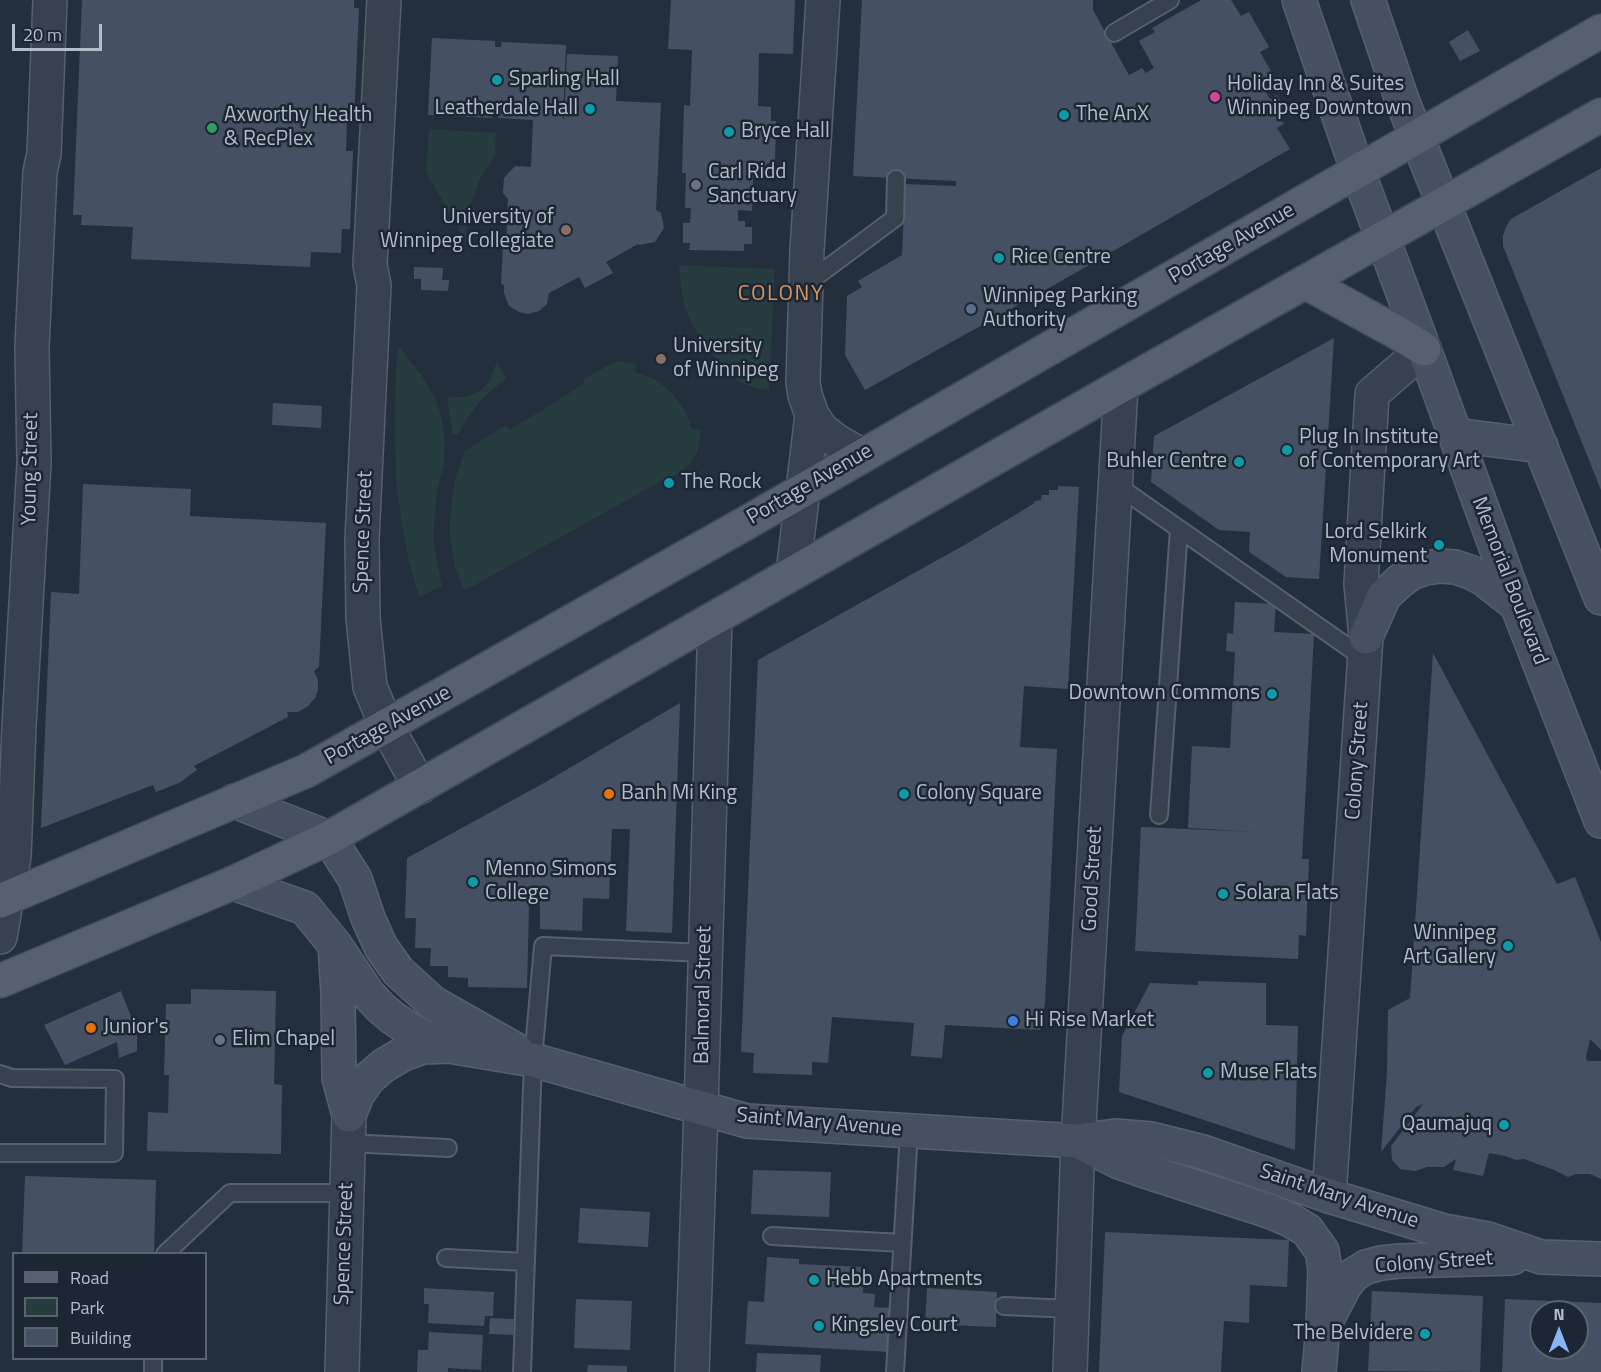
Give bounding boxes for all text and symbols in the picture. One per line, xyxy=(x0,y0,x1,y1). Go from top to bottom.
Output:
scale bar xyxy=(15,12,105,50)
text: 20 m xyxy=(23,21,62,48)
place label: Sparling Hall xyxy=(509,67,620,93)
place label: Holiday Inn & Suites Winnipeg Downtown xyxy=(1227,72,1412,122)
marker: Sparling Hall xyxy=(490,73,504,87)
marker: Holiday Inn & Suites Winnipeg Downtown xyxy=(1208,90,1222,104)
place label: Leatherdale Hall xyxy=(435,96,578,122)
marker: Leatherdale Hall xyxy=(583,102,597,116)
place label: The AnX xyxy=(1076,102,1149,128)
place label: Axworthy Health & RecPlex xyxy=(224,103,372,153)
marker: The AnX xyxy=(1057,108,1071,122)
place label: Bryce Hall xyxy=(741,119,830,145)
marker: Axworthy Health & RecPlex xyxy=(205,121,219,135)
marker: Bryce Hall xyxy=(722,125,736,139)
place label: Carl Ridd Sanctuary xyxy=(708,160,797,210)
marker: Carl Ridd Sanctuary xyxy=(689,178,703,192)
street label: Portage Avenue xyxy=(1165,198,1299,290)
place label: University of Winnipeg Collegiate xyxy=(380,205,554,255)
marker: University of Winnipeg Collegiate xyxy=(559,223,573,237)
place label: Rice Centre xyxy=(1011,245,1111,271)
marker: Rice Centre xyxy=(992,251,1006,265)
district label: COLONY xyxy=(738,282,824,308)
place label: Winnipeg Parking Authority xyxy=(983,284,1137,334)
marker: Winnipeg Parking Authority xyxy=(964,302,978,316)
place label: University of Winnipeg xyxy=(673,334,778,384)
marker: University of Winnipeg xyxy=(654,352,668,366)
street label: Young Street xyxy=(17,412,45,526)
place label: Plug In Institute of Contemporary Art xyxy=(1299,425,1480,475)
street label: Portage Avenue xyxy=(743,439,877,531)
marker: Plug In Institute of Contemporary Art xyxy=(1280,443,1294,457)
place label: Buhler Centre xyxy=(1106,449,1227,475)
marker: Buhler Centre xyxy=(1232,455,1246,469)
street label: Spence Street xyxy=(349,470,379,594)
place label: The Rock xyxy=(681,470,762,496)
marker: The Rock xyxy=(662,476,676,490)
street label: Memorial Boulevard xyxy=(1465,494,1553,668)
place label: Lord Selkirk Monument xyxy=(1324,520,1427,570)
marker: Lord Selkirk Monument xyxy=(1432,538,1446,552)
street label: Portage Avenue xyxy=(321,681,455,771)
place label: Downtown Commons xyxy=(1068,681,1260,707)
marker: Downtown Commons xyxy=(1265,687,1279,701)
street label: Colony Street xyxy=(1341,701,1375,821)
place label: Banh Mi King xyxy=(621,781,737,807)
place label: Colony Square xyxy=(916,781,1042,807)
marker: Banh Mi King xyxy=(602,787,616,801)
marker: Colony Square xyxy=(897,787,911,801)
street label: Good Street xyxy=(1078,826,1108,932)
place label: Menno Simons College xyxy=(485,857,617,907)
marker: Menno Simons College xyxy=(466,875,480,889)
place label: Solara Flats xyxy=(1235,881,1339,907)
marker: Solara Flats xyxy=(1216,887,1230,901)
place label: Winnipeg Art Gallery xyxy=(1403,921,1496,971)
street label: Balmoral Street xyxy=(690,926,718,1064)
marker: Winnipeg Art Gallery xyxy=(1501,939,1515,953)
place label: Hi Rise Market xyxy=(1025,1008,1154,1034)
marker: Hi Rise Market xyxy=(1006,1014,1020,1028)
place label: Junior's xyxy=(103,1015,168,1041)
marker: Junior's xyxy=(84,1021,98,1035)
place label: Elim Chapel xyxy=(232,1027,335,1053)
marker: Elim Chapel xyxy=(213,1033,227,1047)
place label: Muse Flats xyxy=(1220,1060,1317,1086)
marker: Muse Flats xyxy=(1201,1066,1215,1080)
street label: Saint Mary Avenue xyxy=(735,1103,903,1143)
place label: Qaumajuq xyxy=(1402,1112,1492,1138)
marker: Qaumajuq xyxy=(1497,1118,1511,1132)
street label: Saint Mary Avenue xyxy=(1256,1159,1422,1235)
street label: Spence Street xyxy=(330,1182,360,1306)
street label: Colony Street xyxy=(1374,1246,1494,1280)
legend xyxy=(12,1252,207,1360)
text: Road xyxy=(70,1264,109,1291)
place label: Hebb Apartments xyxy=(826,1267,983,1293)
marker: Hebb Apartments xyxy=(807,1273,821,1287)
text: Park xyxy=(70,1294,104,1321)
north arrow xyxy=(1529,1300,1589,1360)
text: N xyxy=(1553,1302,1565,1326)
place label: Kingsley Court xyxy=(831,1313,958,1339)
marker: Kingsley Court xyxy=(812,1319,826,1333)
place label: The Belvidere xyxy=(1293,1321,1413,1347)
text: Building xyxy=(70,1324,131,1351)
marker: The Belvidere xyxy=(1418,1327,1432,1341)

